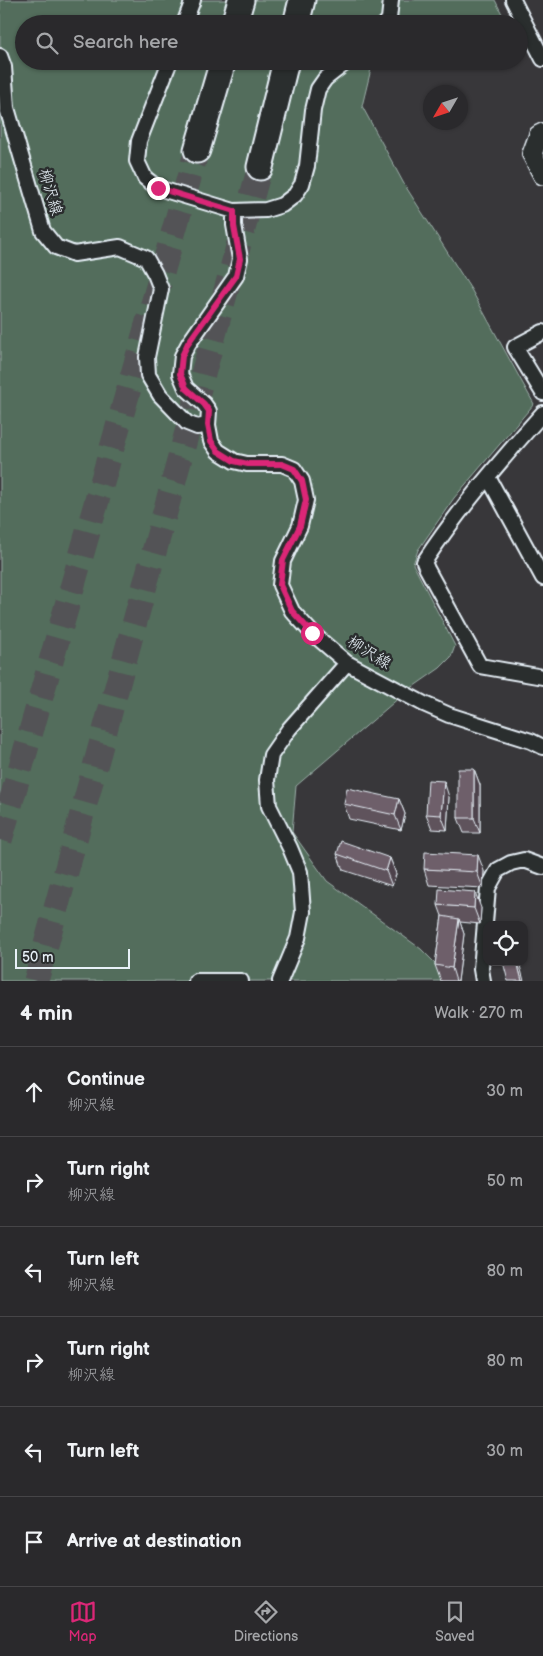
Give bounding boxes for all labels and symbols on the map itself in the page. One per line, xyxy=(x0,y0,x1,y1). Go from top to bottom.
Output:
north arrow xyxy=(423,85,468,130)
street label: 柳沢線 xyxy=(34,166,66,218)
route end xyxy=(147,177,170,200)
route start xyxy=(301,622,324,645)
street label: 柳沢線 xyxy=(344,632,394,674)
scale bar xyxy=(15,946,130,969)

